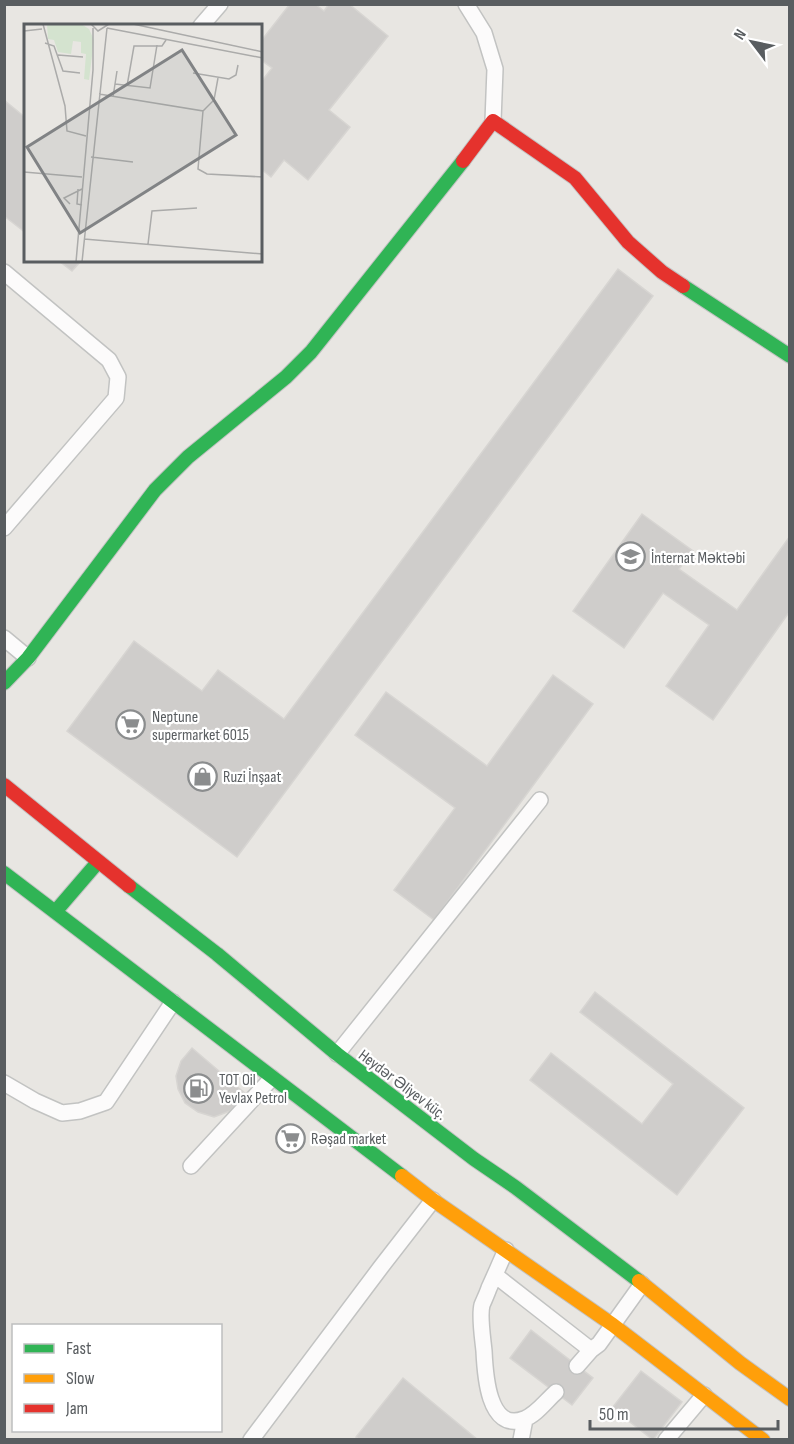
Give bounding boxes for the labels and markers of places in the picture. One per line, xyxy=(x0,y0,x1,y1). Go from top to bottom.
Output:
school or university icon: İnternat Məktəbi xyxy=(614,541,646,573)
place label: İnternat Məktəbi xyxy=(651,549,745,568)
place label: Neptune supermarket 6015 xyxy=(152,708,249,745)
supermarket icon: Neptune supermarket 6015 xyxy=(115,709,147,741)
shop icon: Ruzi İnşaat xyxy=(186,760,218,792)
place label: Ruzi İnşaat xyxy=(223,768,281,787)
place label: TOT Oil Yevlax Petrol xyxy=(219,1071,287,1108)
fuel station icon: TOT Oil Yevlax Petrol xyxy=(182,1072,214,1104)
supermarket icon: Rəşad market xyxy=(274,1122,306,1154)
place label: Rəşad market xyxy=(311,1130,387,1149)

